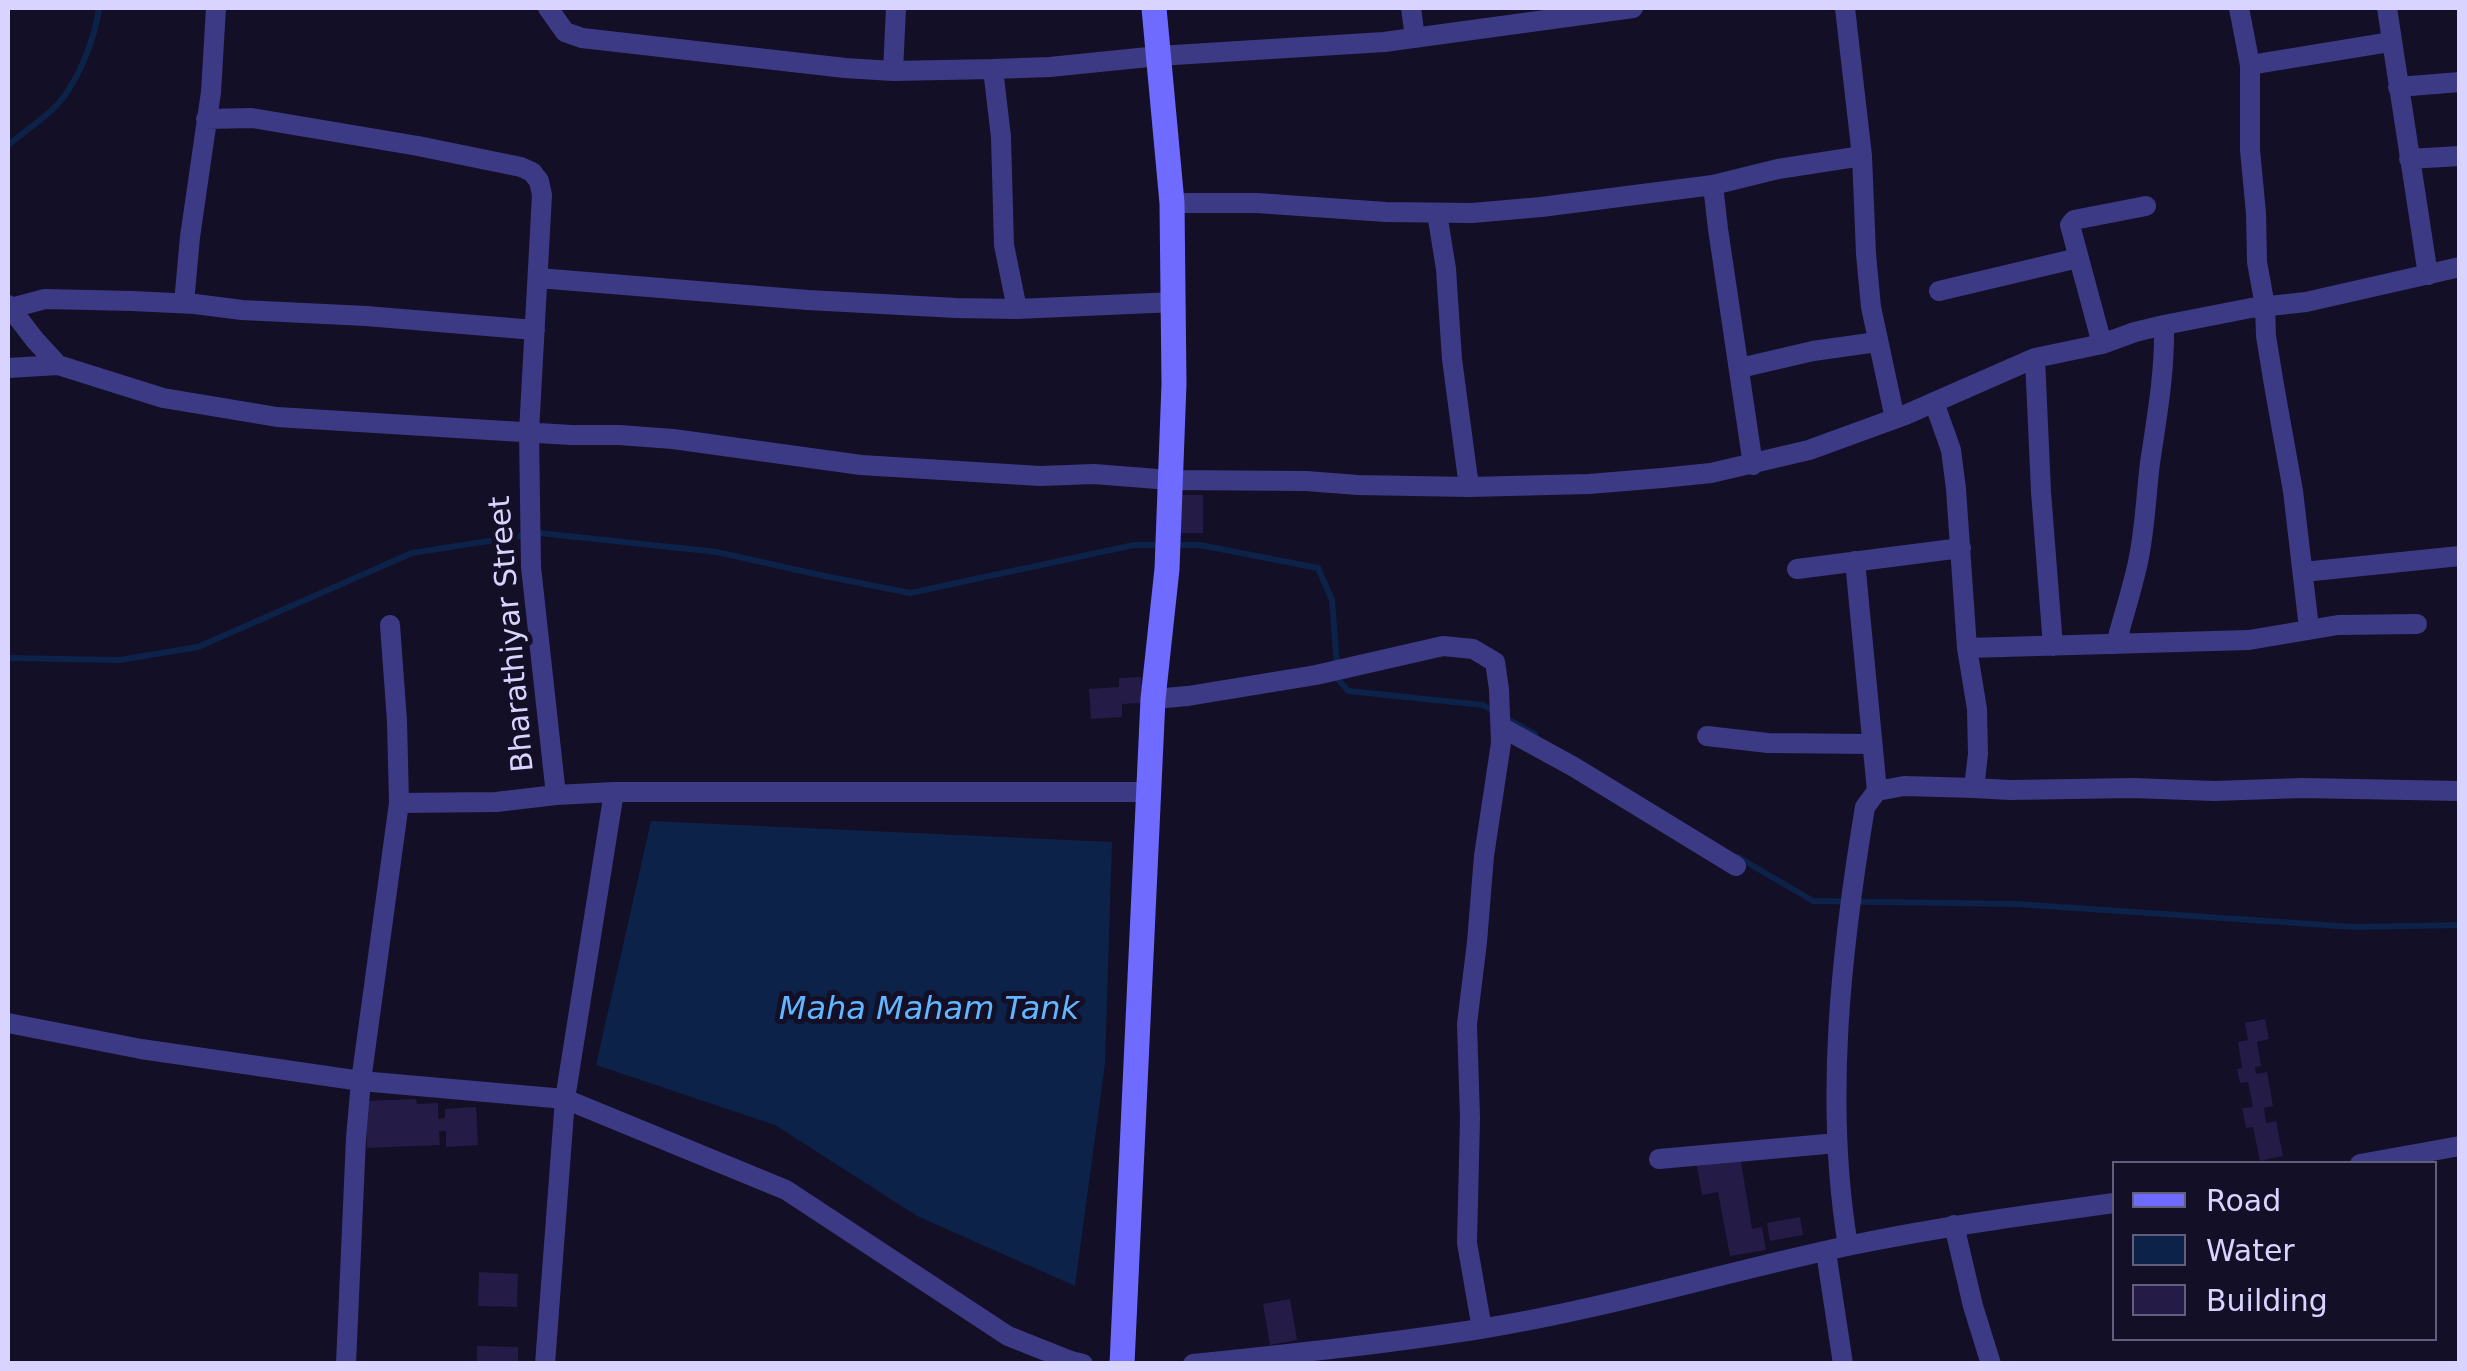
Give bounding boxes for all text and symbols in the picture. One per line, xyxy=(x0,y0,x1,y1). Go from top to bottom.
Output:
street label: Bharathiyar Street xyxy=(483,494,543,774)
water label: Maha Maham Tank xyxy=(779,992,1079,1030)
legend xyxy=(2112,1161,2437,1341)
text: Road xyxy=(2206,1183,2281,1218)
text: Water xyxy=(2206,1233,2295,1268)
text: Building xyxy=(2206,1283,2328,1318)

